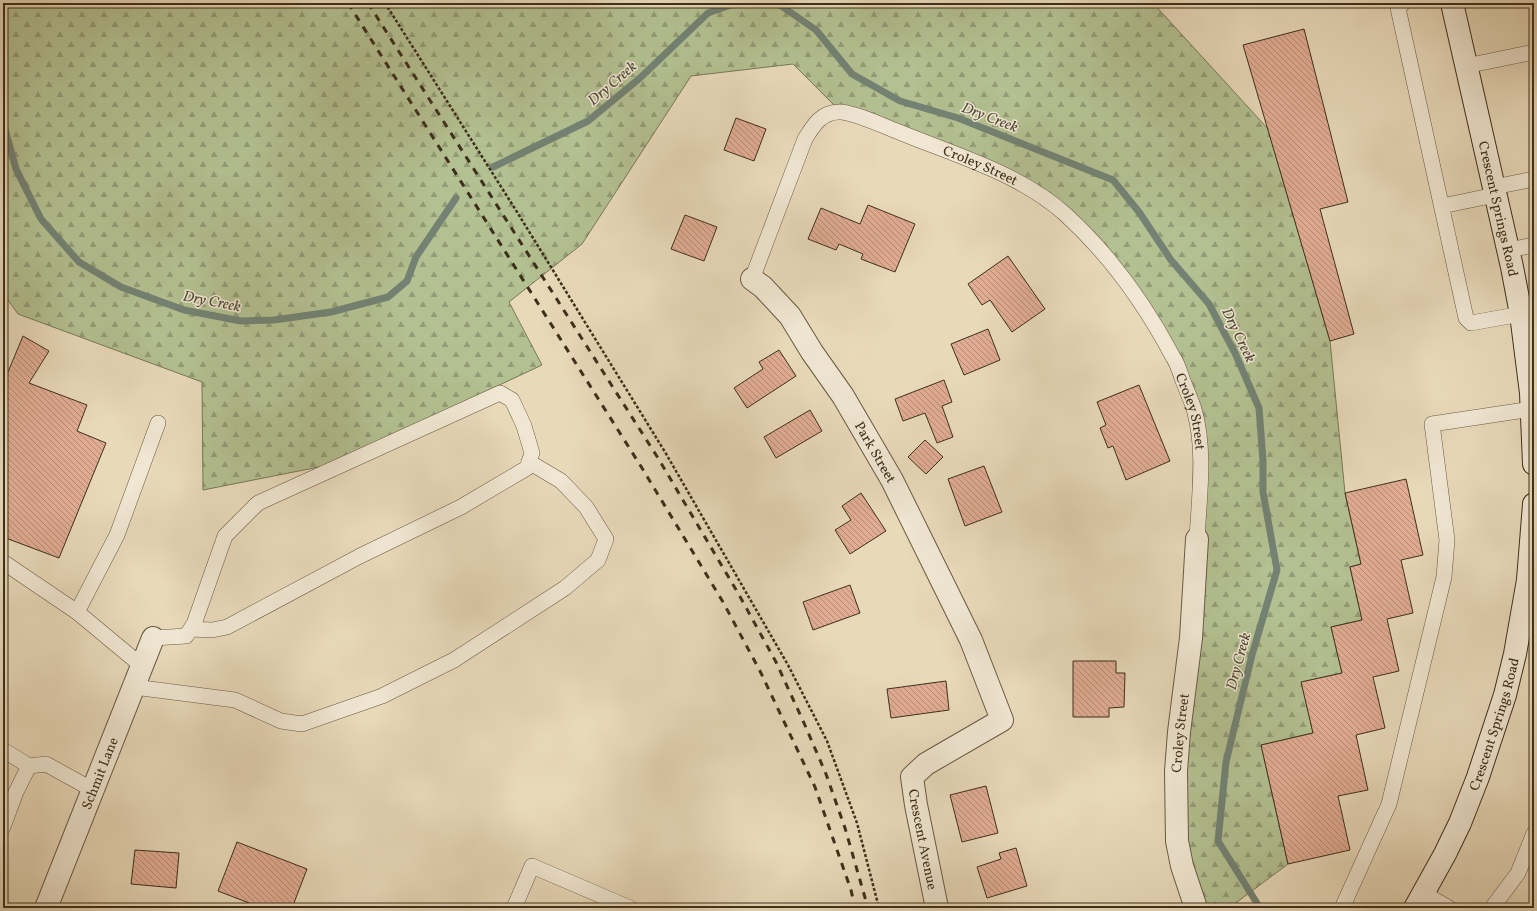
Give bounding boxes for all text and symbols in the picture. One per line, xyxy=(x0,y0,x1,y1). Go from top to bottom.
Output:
water label: Dry Creek xyxy=(584,57,642,111)
water label: Dry Creek xyxy=(958,98,1021,139)
street label: Crescent Springs Road xyxy=(1473,139,1522,279)
street label: Croley Street xyxy=(940,142,1021,191)
water label: Dry Creek xyxy=(181,287,243,318)
water label: Dry Creek xyxy=(1215,305,1260,367)
street label: Croley Street xyxy=(1170,371,1208,451)
street label: Park Street xyxy=(849,418,900,487)
water label: Dry Creek xyxy=(1222,630,1257,692)
street label: Crescent Springs Road xyxy=(1466,656,1525,794)
street label: Croley Street xyxy=(1168,692,1195,773)
street label: Schmit Lane xyxy=(78,735,124,813)
street label: Crescent Avenue xyxy=(903,788,941,892)

